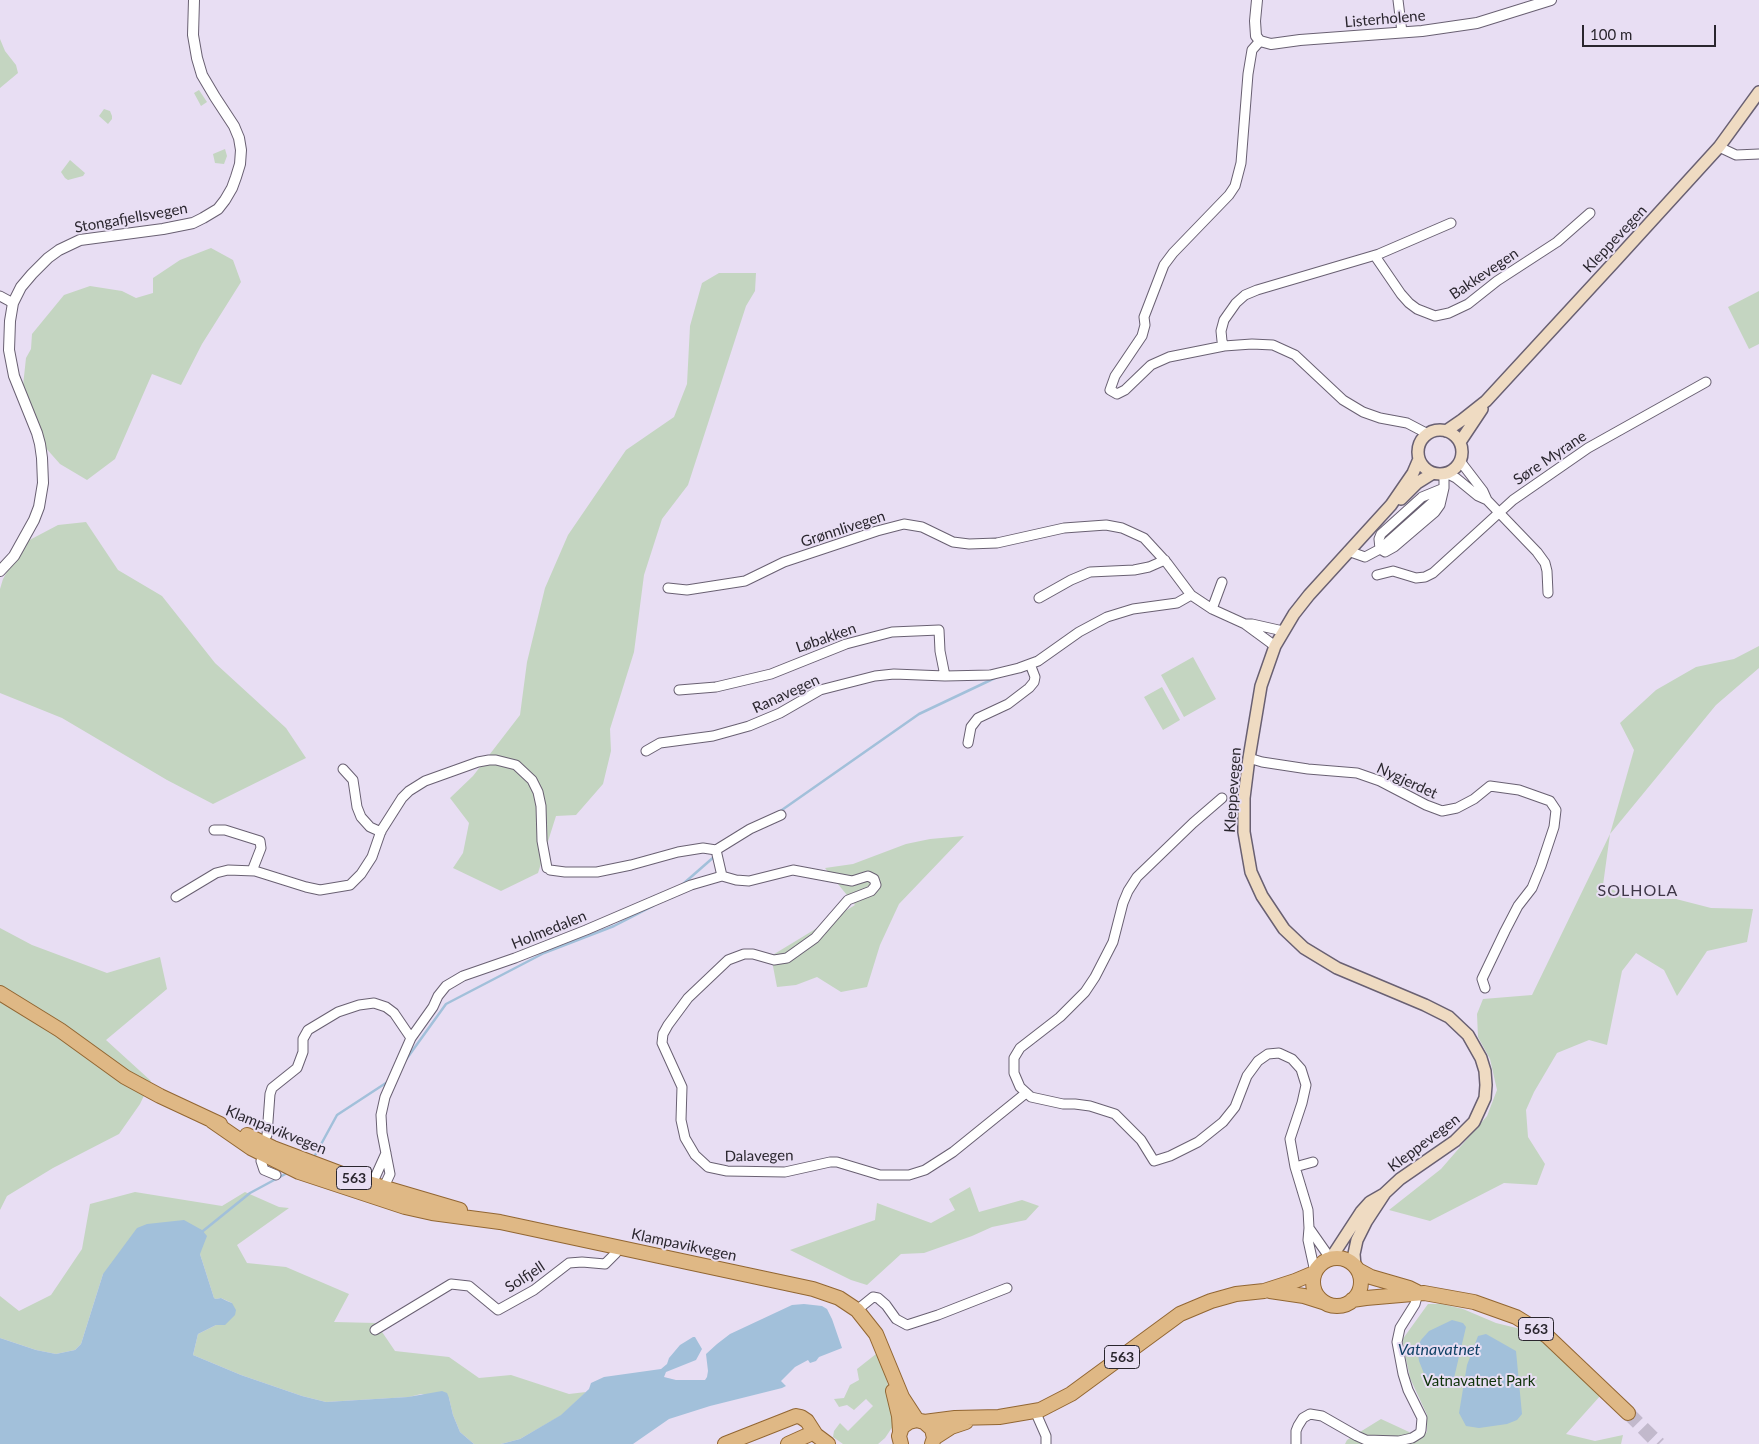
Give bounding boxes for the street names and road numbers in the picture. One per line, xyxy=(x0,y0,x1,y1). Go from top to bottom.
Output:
street label: Listerholene xyxy=(1344,6,1426,32)
street label: Stongafjellsvegen xyxy=(73,199,189,237)
street label: Kleppevegen xyxy=(1579,202,1651,276)
street label: Bakkevegen xyxy=(1446,244,1522,304)
street label: Søre Myrane xyxy=(1510,427,1590,489)
street label: Grønnlivegen xyxy=(798,507,888,551)
street label: Løbakken xyxy=(793,619,859,657)
street label: Ranavegen xyxy=(750,671,822,717)
street label: Kleppevegen xyxy=(1221,747,1245,833)
street label: Nygjerdet xyxy=(1374,759,1440,803)
street label: Holmedalen xyxy=(509,907,589,953)
street label: Klampavikvegen xyxy=(223,1102,329,1158)
street label: Kleppevegen xyxy=(1384,1110,1464,1176)
street label: Dalavegen xyxy=(724,1146,794,1166)
road number: 563 xyxy=(336,1166,372,1190)
street label: Klampavikvegen xyxy=(630,1225,738,1265)
street label: Solfjell xyxy=(502,1258,548,1296)
road number: 563 xyxy=(1518,1318,1554,1340)
road number: 563 xyxy=(1104,1345,1140,1368)

